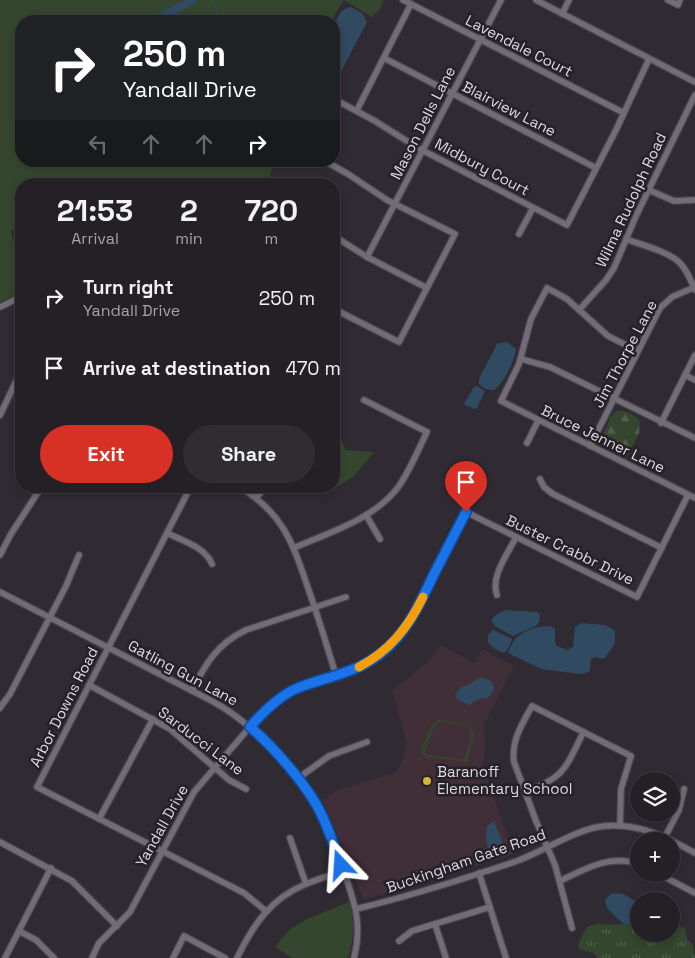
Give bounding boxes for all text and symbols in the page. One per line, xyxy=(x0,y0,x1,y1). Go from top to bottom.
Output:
street label: Lavendale Court xyxy=(463,10,576,81)
text: 250 m xyxy=(123,32,226,76)
icon: right xyxy=(40,35,105,100)
street label: Mason Dells Lane xyxy=(386,63,459,183)
text: Yandall Drive xyxy=(123,75,257,103)
street label: Blairview Lane xyxy=(459,77,559,140)
street label: Wilma Rudolph Road xyxy=(591,129,670,270)
icon: left xyxy=(84,130,112,158)
icon: ahead xyxy=(137,130,165,158)
icon: ahead xyxy=(190,130,218,158)
icon: right xyxy=(243,130,271,158)
street label: Midbury Court xyxy=(432,134,533,200)
text: 21:53 xyxy=(57,191,133,230)
text: 2 xyxy=(180,191,198,230)
text: 720 xyxy=(244,191,298,230)
text: Arrival xyxy=(71,228,119,249)
text: min xyxy=(175,228,203,249)
text: m xyxy=(264,228,278,249)
text: Turn right xyxy=(83,275,173,300)
icon: right xyxy=(40,284,68,312)
text: 250 m xyxy=(259,286,315,311)
street label: Jim Thorpe Lane xyxy=(588,297,661,411)
text: Yandall Drive xyxy=(83,300,180,321)
icon: arrive xyxy=(40,354,68,382)
text: Arrive at destination xyxy=(83,356,271,381)
text: 470 m xyxy=(286,356,341,381)
street label: Bruce Jenner Lane xyxy=(538,400,668,477)
button: Exit xyxy=(40,425,173,483)
button: Share xyxy=(183,425,315,483)
pin xyxy=(445,461,487,512)
icon: arrive xyxy=(452,468,480,496)
street label: Buster Crabbr Drive xyxy=(503,510,638,589)
street label: Gatling Gun Lane xyxy=(125,636,242,710)
street label: Arbor Downs Road xyxy=(25,643,102,770)
street label: Sarducci Lane xyxy=(155,702,248,779)
place label: Baranoff Elementary School xyxy=(437,762,573,798)
map controls xyxy=(630,772,680,942)
button: layers xyxy=(630,772,680,822)
marker: Baranoff Elementary School xyxy=(421,775,433,787)
street label: Yandall Drive xyxy=(131,781,192,870)
street label: Buckingham Gate Road xyxy=(384,824,548,897)
button: + xyxy=(630,832,680,882)
position arrow xyxy=(314,838,366,890)
button: − xyxy=(630,892,680,942)

